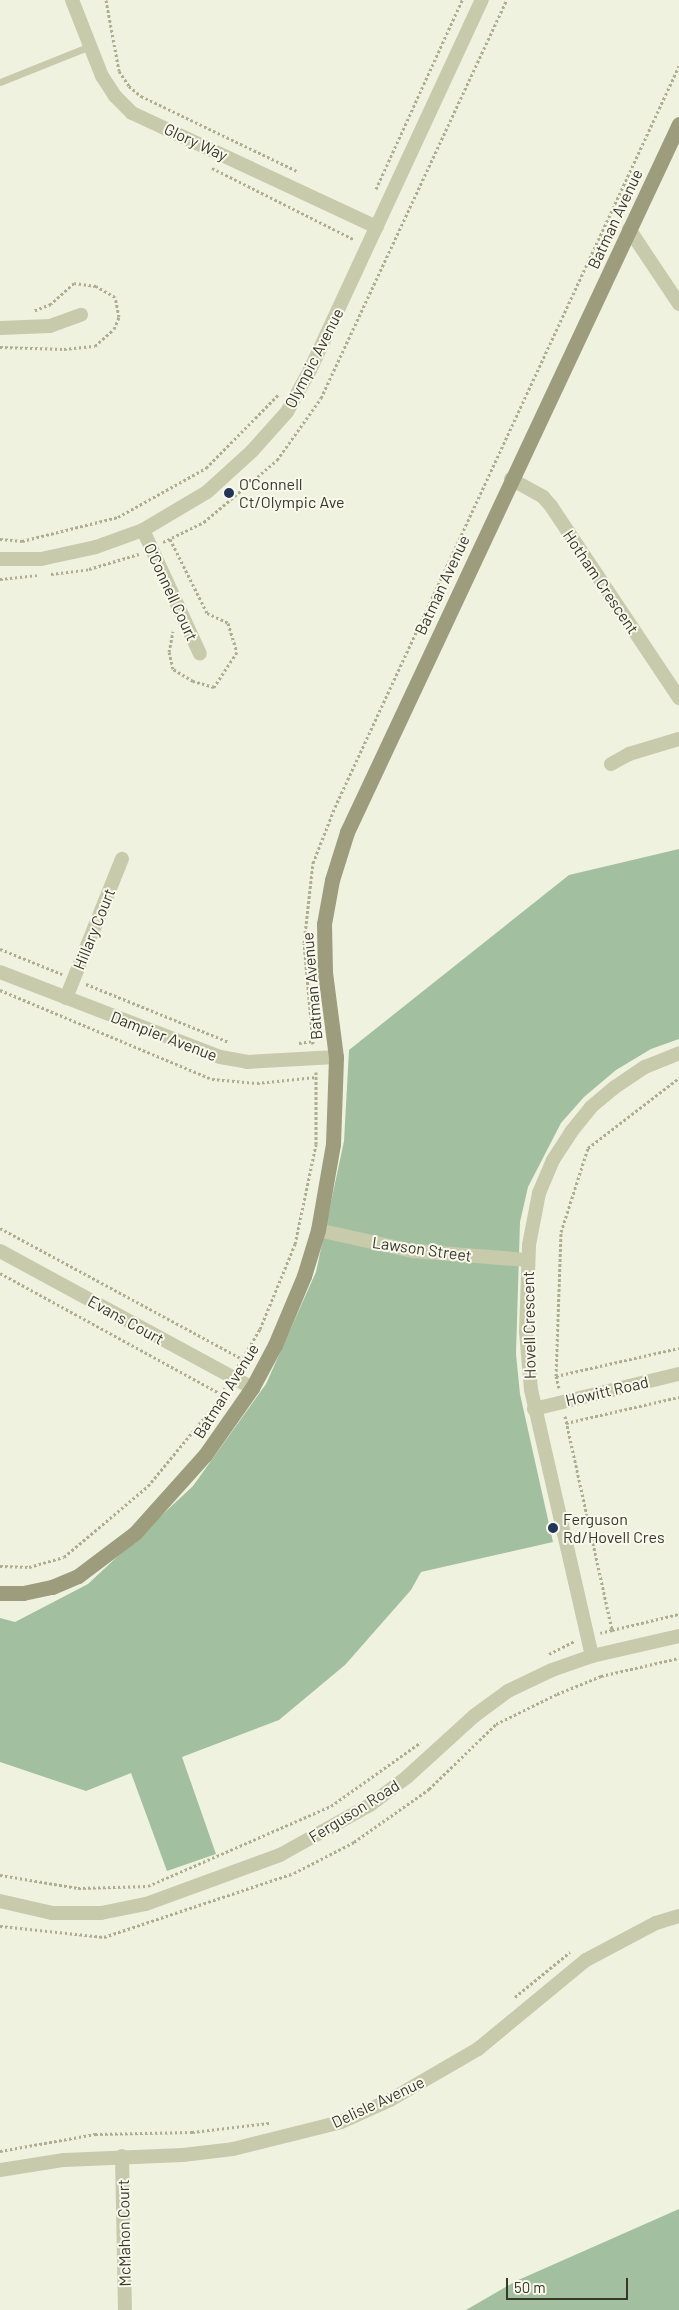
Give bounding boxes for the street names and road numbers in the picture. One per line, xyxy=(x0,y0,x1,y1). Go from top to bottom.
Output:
street label: Glory Way xyxy=(161,119,231,165)
street label: Batman Avenue xyxy=(583,166,647,272)
street label: Olympic Avenue xyxy=(281,305,347,411)
street label: Hotham Crescent xyxy=(559,527,643,637)
street label: Batman Avenue xyxy=(410,532,474,638)
street label: O'Connell Court xyxy=(140,540,202,644)
street label: Hillary Court xyxy=(69,886,119,972)
street label: Batman Avenue xyxy=(298,931,326,1041)
street label: Dampier Avenue xyxy=(108,1007,220,1065)
street label: Lawson Street xyxy=(371,1233,473,1265)
street label: Hovell Crescent xyxy=(518,1271,540,1379)
street label: Evans Court xyxy=(85,1291,167,1349)
street label: Batman Avenue xyxy=(189,1340,263,1442)
street label: Howitt Road xyxy=(564,1372,650,1410)
street label: Ferguson Road xyxy=(305,1775,403,1847)
street label: Delisle Avenue xyxy=(329,2072,427,2132)
street label: McMahon Court xyxy=(113,2179,135,2287)

